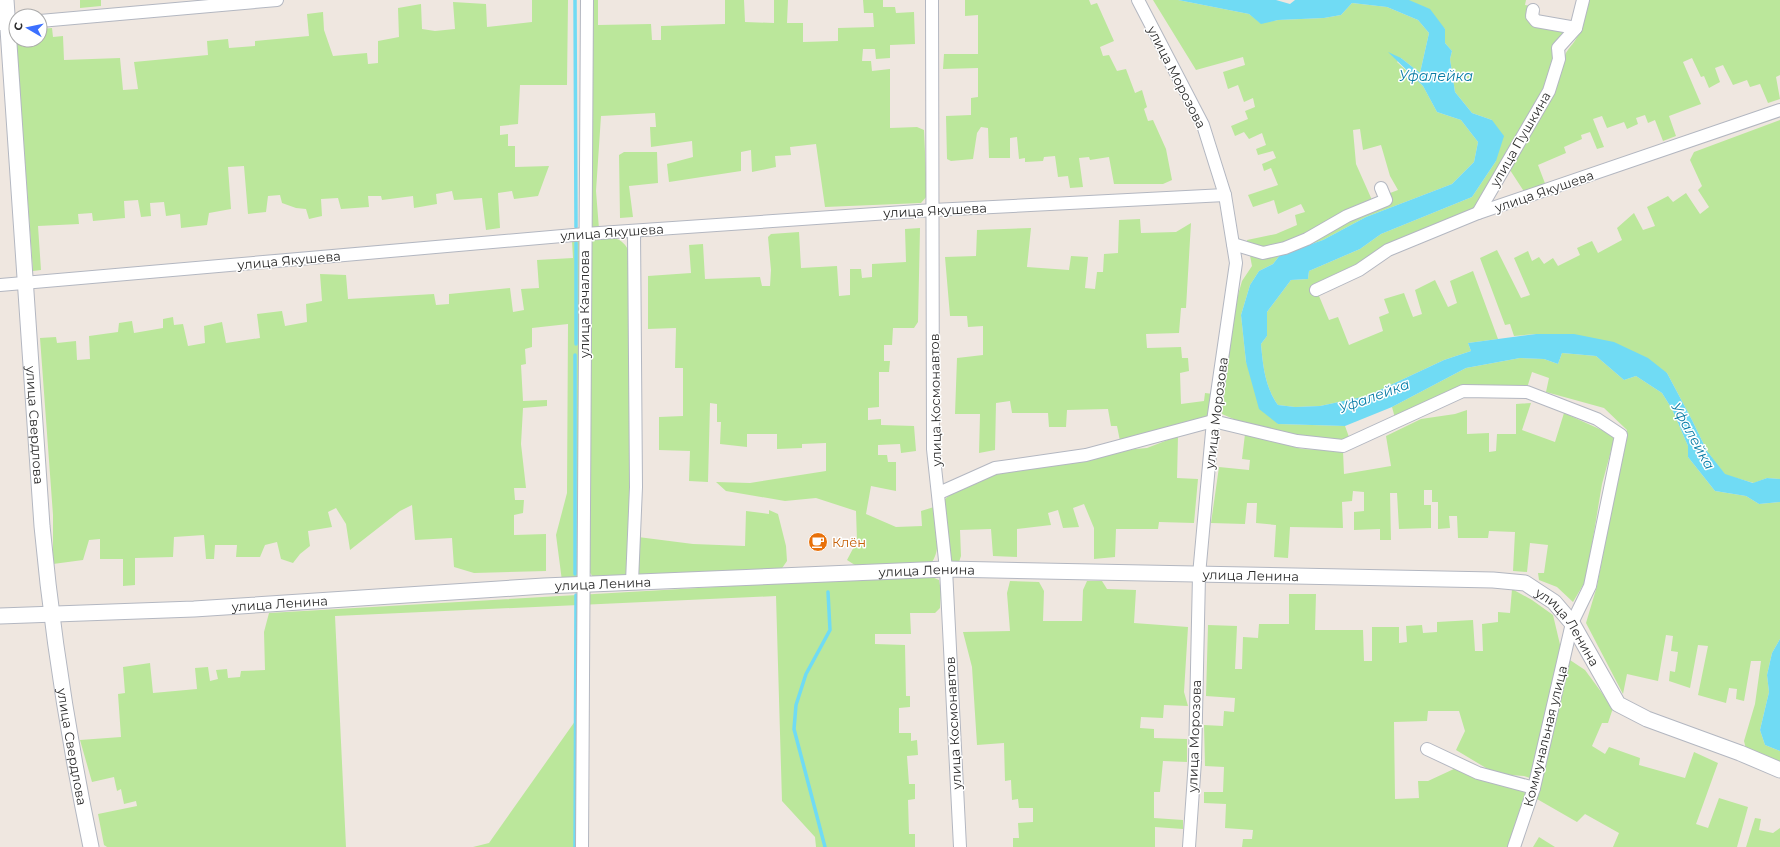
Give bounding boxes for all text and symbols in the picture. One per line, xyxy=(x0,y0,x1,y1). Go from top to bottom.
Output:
north arrow xyxy=(8,8,48,48)
text: С xyxy=(11,21,26,31)
street label: улица Морозова xyxy=(1144,22,1210,131)
water label: Уфалейка xyxy=(1399,67,1473,85)
street label: улица Пушкина xyxy=(1486,89,1554,190)
street label: улица Якушева xyxy=(1491,167,1596,216)
street label: улица Якушева xyxy=(882,199,987,221)
street label: улица Якушева xyxy=(559,220,664,244)
street label: улица Якушева xyxy=(236,248,341,273)
street label: улица Качалова xyxy=(576,250,592,359)
street label: улица Космонавтов xyxy=(926,333,944,468)
street label: улица Морозова xyxy=(1201,356,1231,471)
street label: улица Свердлова xyxy=(23,364,47,485)
water label: Уфалейка xyxy=(1336,375,1412,417)
water label: Уфалейка xyxy=(1667,399,1719,473)
cafe icon: Клён xyxy=(807,531,829,553)
place label: Клён xyxy=(832,534,866,550)
street label: улица Ленина xyxy=(877,561,975,580)
street label: улица Ленина xyxy=(1201,566,1299,584)
street label: улица Ленина xyxy=(554,573,652,594)
street label: улица Ленина xyxy=(1532,584,1603,669)
street label: улица Ленина xyxy=(230,592,328,615)
street label: улица Космонавтов xyxy=(942,656,965,791)
street label: Коммунальная улица xyxy=(1520,664,1570,808)
street label: улица Морозова xyxy=(1184,679,1204,794)
street label: улица Свердлова xyxy=(54,686,90,807)

